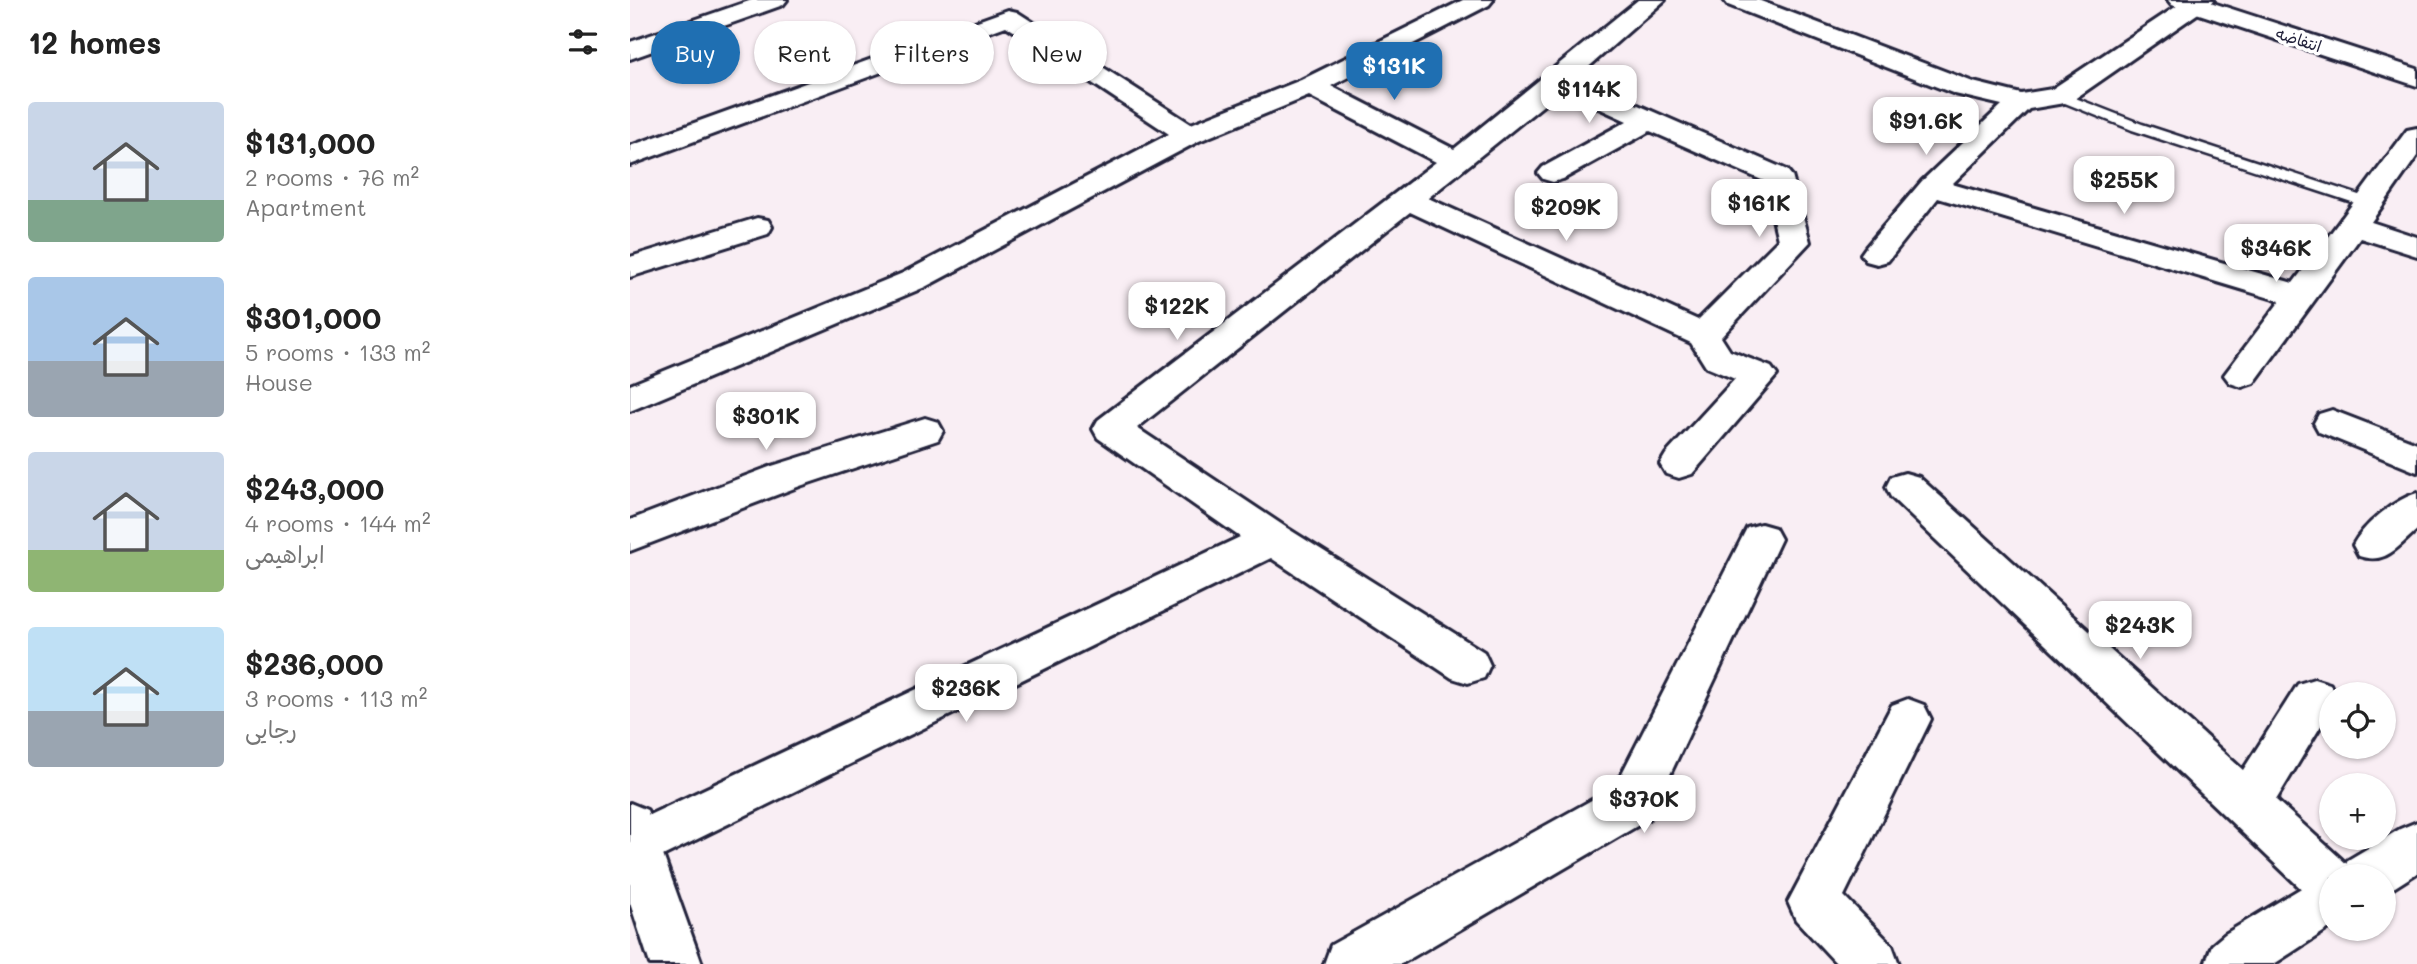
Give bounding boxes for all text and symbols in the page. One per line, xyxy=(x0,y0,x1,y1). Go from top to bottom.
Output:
chip: Buy xyxy=(651,21,740,84)
chip: Rent xyxy=(754,21,856,84)
chip: Filters xyxy=(870,21,994,84)
chip: New xyxy=(1008,21,1107,84)
text: 12 homes xyxy=(28,22,161,62)
street label: انتفاضه xyxy=(2274,22,2324,56)
icon: filters xyxy=(564,23,602,61)
pin: $131K xyxy=(1345,42,1443,102)
text: $131K xyxy=(1362,50,1426,80)
pin: $114K xyxy=(1540,66,1638,125)
text: $114K xyxy=(1557,73,1621,103)
pin: $91.6K xyxy=(1869,97,1983,157)
text: $91.6K xyxy=(1889,105,1963,135)
text: $131,000 xyxy=(245,122,375,162)
icon: home xyxy=(84,130,168,214)
pin: $255K xyxy=(2075,156,2173,216)
text: 2 rooms · 76 m² xyxy=(245,162,419,192)
text: $255K xyxy=(2089,164,2159,194)
pin: $161K xyxy=(1710,180,1808,239)
pin: $209K xyxy=(1517,184,1615,243)
text: $161K xyxy=(1727,187,1791,217)
text: $209K xyxy=(1531,191,1601,221)
text: Apartment xyxy=(245,192,367,222)
pin: $346K xyxy=(2227,224,2325,284)
text: $346K xyxy=(2240,232,2312,262)
pin: $122K xyxy=(1128,282,1226,342)
text: $122K xyxy=(1144,290,1210,320)
text: $301,000 xyxy=(245,297,381,337)
icon: home xyxy=(84,305,168,389)
text: 5 rooms · 133 m² xyxy=(245,337,430,367)
text: House xyxy=(245,367,313,397)
pin: $301K xyxy=(717,392,815,452)
text: $301K xyxy=(732,400,800,430)
text: $243,000 xyxy=(245,468,384,508)
icon: home xyxy=(84,480,168,564)
text: 4 rooms · 144 m² xyxy=(245,508,431,538)
text: ابراهیمی xyxy=(245,539,325,569)
pin: $243K xyxy=(2091,602,2189,661)
text: $243K xyxy=(2105,609,2175,639)
text: $236,000 xyxy=(245,643,384,683)
icon: home xyxy=(84,655,168,739)
pin: $236K xyxy=(917,664,1015,724)
text: $236K xyxy=(931,672,1001,702)
map controls xyxy=(2319,682,2396,941)
button: locate xyxy=(2319,682,2396,759)
text: 3 rooms · 113 m² xyxy=(245,683,427,713)
text: رجایی xyxy=(245,714,297,744)
button: + xyxy=(2319,773,2396,850)
pin: $370K xyxy=(1595,776,1693,835)
text: $370K xyxy=(1609,783,1679,813)
button: − xyxy=(2319,864,2396,941)

